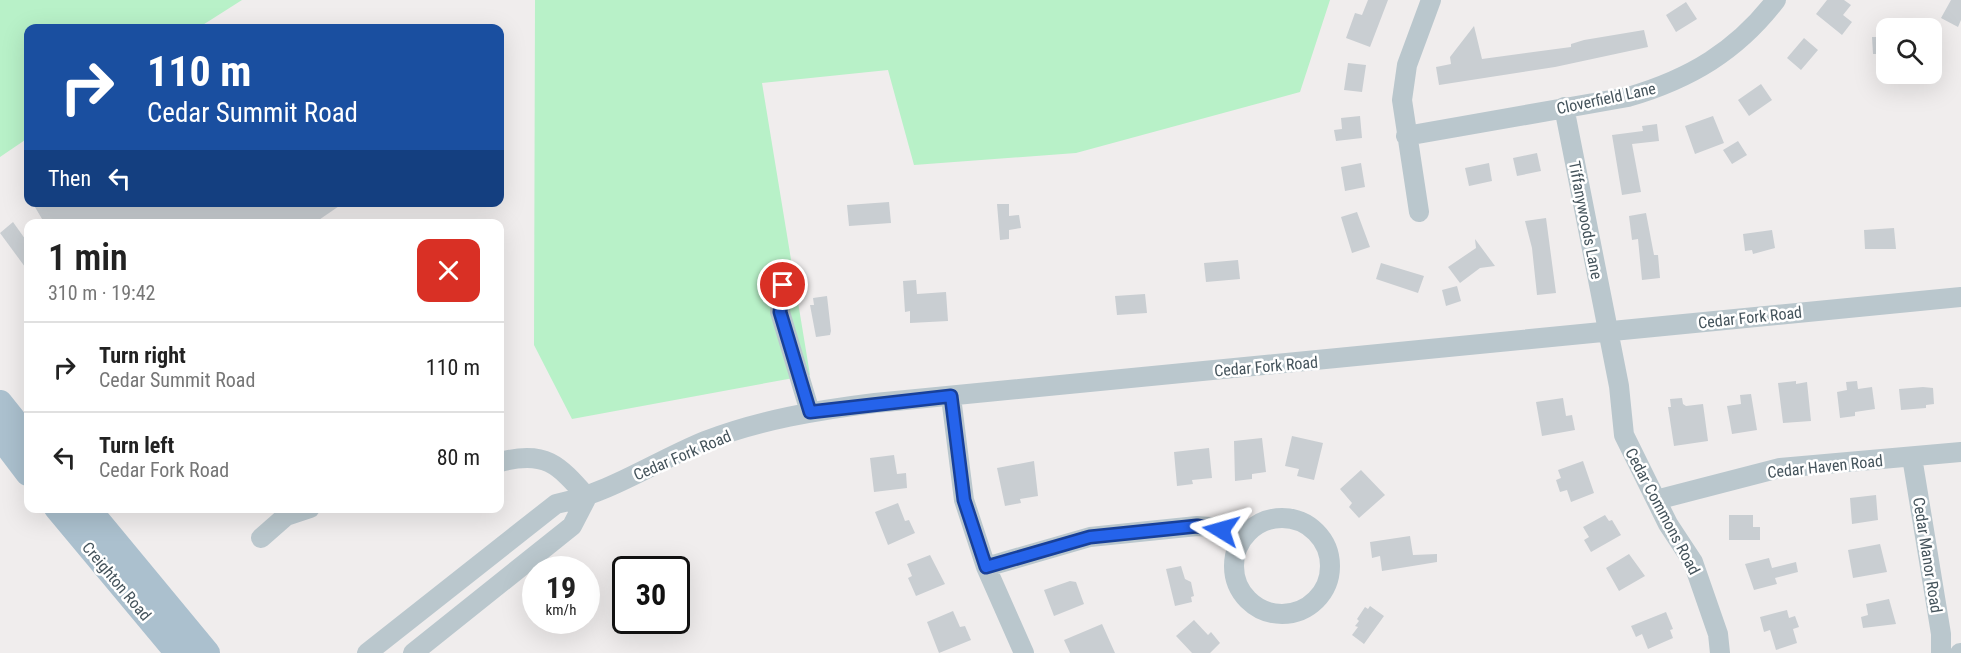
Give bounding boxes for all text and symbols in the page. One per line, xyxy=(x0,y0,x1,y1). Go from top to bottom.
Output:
map controls xyxy=(1876,18,1942,84)
button: search xyxy=(1876,18,1942,84)
text: 110 m xyxy=(147,47,252,96)
icon: right xyxy=(48,48,126,126)
street label: Cloverfield Lane xyxy=(1555,79,1657,118)
text: Cedar Summit Road xyxy=(147,97,358,129)
street label: Tiffanywoods Lane xyxy=(1565,159,1606,281)
icon: left xyxy=(103,162,136,195)
text: Then xyxy=(48,166,91,191)
text: 1 min xyxy=(48,237,128,279)
button: close xyxy=(417,239,480,302)
pin xyxy=(757,259,808,310)
icon: arrive xyxy=(766,268,799,301)
text: 310 m · 19:42 xyxy=(48,281,155,305)
street label: Cedar Fork Road xyxy=(1697,303,1803,332)
text: Turn right xyxy=(99,343,186,368)
icon: right xyxy=(48,351,81,384)
street label: Cedar Fork Road xyxy=(1213,352,1319,381)
text: 110 m xyxy=(426,355,480,380)
text: Cedar Summit Road xyxy=(99,368,255,392)
street label: Cedar Fork Road xyxy=(631,426,734,485)
text: Turn left xyxy=(99,433,174,458)
icon: left xyxy=(48,441,81,474)
text: 80 m xyxy=(437,445,480,470)
street label: Cedar Commons Road xyxy=(1621,445,1704,578)
street label: Cedar Haven Road xyxy=(1766,451,1884,482)
text: Cedar Fork Road xyxy=(99,458,229,482)
street label: Cedar Manor Road xyxy=(1909,496,1946,614)
position arrow xyxy=(1189,498,1253,562)
street label: Creighton Road xyxy=(78,538,155,624)
speed limit sign: 30 xyxy=(612,556,690,634)
text: 19 xyxy=(546,570,576,605)
text: km/h xyxy=(546,601,576,619)

